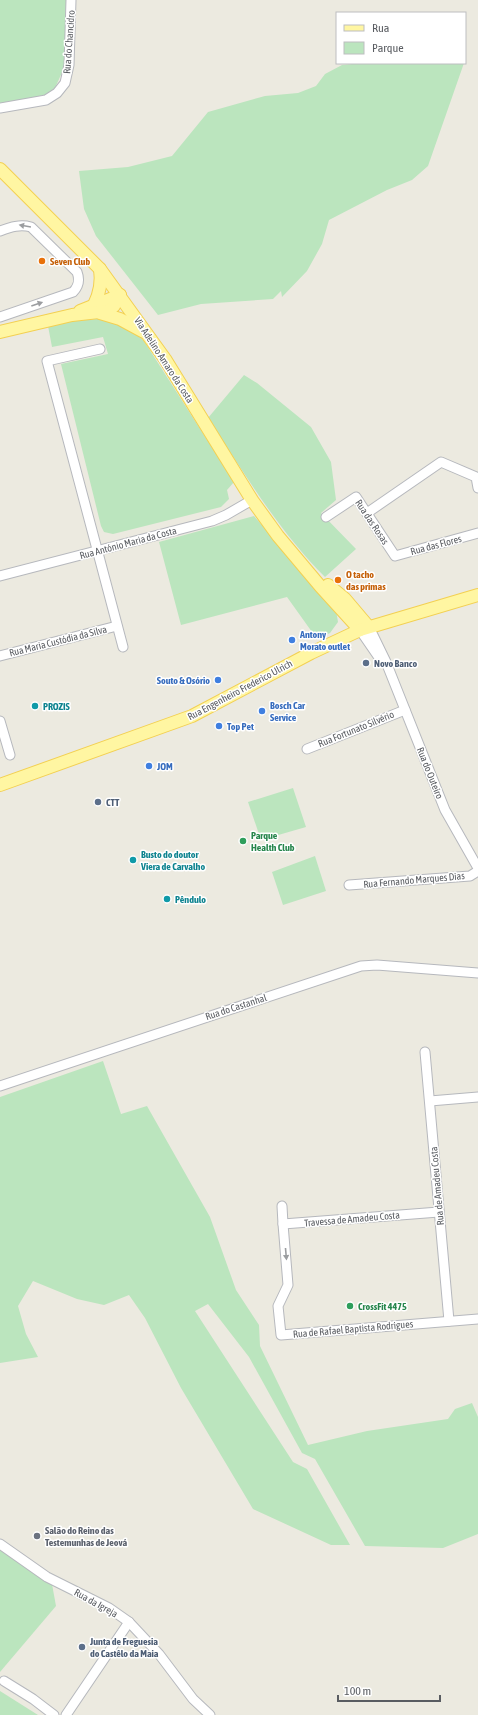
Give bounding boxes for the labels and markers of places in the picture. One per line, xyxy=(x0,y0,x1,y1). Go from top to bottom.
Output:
marker: Seven Club xyxy=(37,256,47,266)
place label: Seven Club xyxy=(50,256,90,267)
place label: O tacho das primas xyxy=(346,569,386,592)
marker: O tacho das primas xyxy=(333,575,343,585)
place label: Antony Morato outlet xyxy=(299,629,350,652)
marker: Antony Morato outlet xyxy=(287,635,297,645)
marker: Novo Banco xyxy=(361,658,371,668)
place label: Novo Banco xyxy=(374,658,418,669)
place label: Souto & Osório xyxy=(157,675,210,686)
marker: Souto & Osório xyxy=(213,675,223,685)
place label: Bosch Car Service xyxy=(270,700,306,723)
marker: PROZIS xyxy=(30,701,40,711)
place label: PROZIS xyxy=(43,701,70,712)
marker: Bosch Car Service xyxy=(257,706,267,716)
marker: Top Pet xyxy=(214,721,224,731)
place label: Top Pet xyxy=(227,721,254,732)
marker: JOM xyxy=(144,761,154,771)
place label: JOM xyxy=(156,761,173,772)
marker: CTT xyxy=(93,797,103,807)
place label: CTT xyxy=(106,797,120,808)
place label: Parque Health Club xyxy=(251,830,295,853)
marker: Parque Health Club xyxy=(238,836,248,846)
place label: Busto do doutor Viera de Carvalho xyxy=(140,849,205,872)
marker: Busto do doutor Viera de Carvalho xyxy=(128,855,138,865)
marker: Pêndulo xyxy=(162,894,172,904)
place label: Pêndulo xyxy=(175,894,206,905)
marker: CrossFit 4475 xyxy=(345,1301,355,1311)
place label: CrossFit 4475 xyxy=(358,1301,407,1312)
place label: Salão do Reino das Testemunhas de Jeová xyxy=(45,1525,127,1548)
marker: Salão do Reino das Testemunhas de Jeová xyxy=(32,1531,42,1541)
place label: Junta de Freguesia do Castêlo da Maia xyxy=(89,1636,159,1659)
marker: Junta de Freguesia do Castêlo da Maia xyxy=(77,1642,87,1652)

